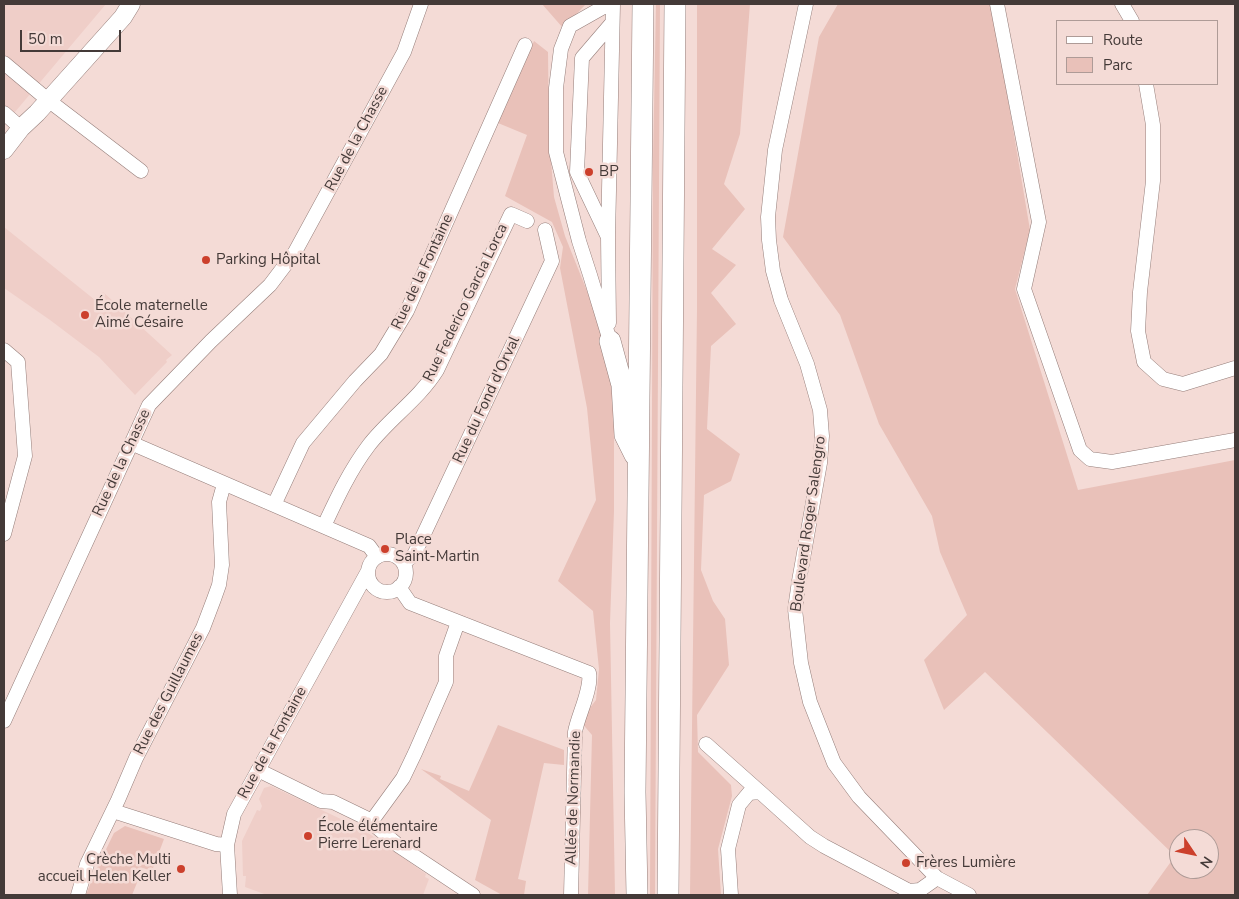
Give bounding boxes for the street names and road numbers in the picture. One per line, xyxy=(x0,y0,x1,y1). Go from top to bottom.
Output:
street label: Rue de la Chasse xyxy=(322,84,392,194)
street label: Rue de la Fontaine xyxy=(388,212,458,332)
street label: Rue Federico Garcia Lorca xyxy=(420,221,512,385)
street label: Rue du Fond d'Orval xyxy=(450,334,524,466)
street label: Rue de la Chasse xyxy=(89,407,155,519)
street label: Boulevard Roger Salengro xyxy=(788,435,830,613)
street label: Rue des Guillaumes xyxy=(131,630,207,758)
street label: Rue de la Fontaine xyxy=(235,684,311,802)
street label: Allée de Normandie xyxy=(563,730,585,866)

